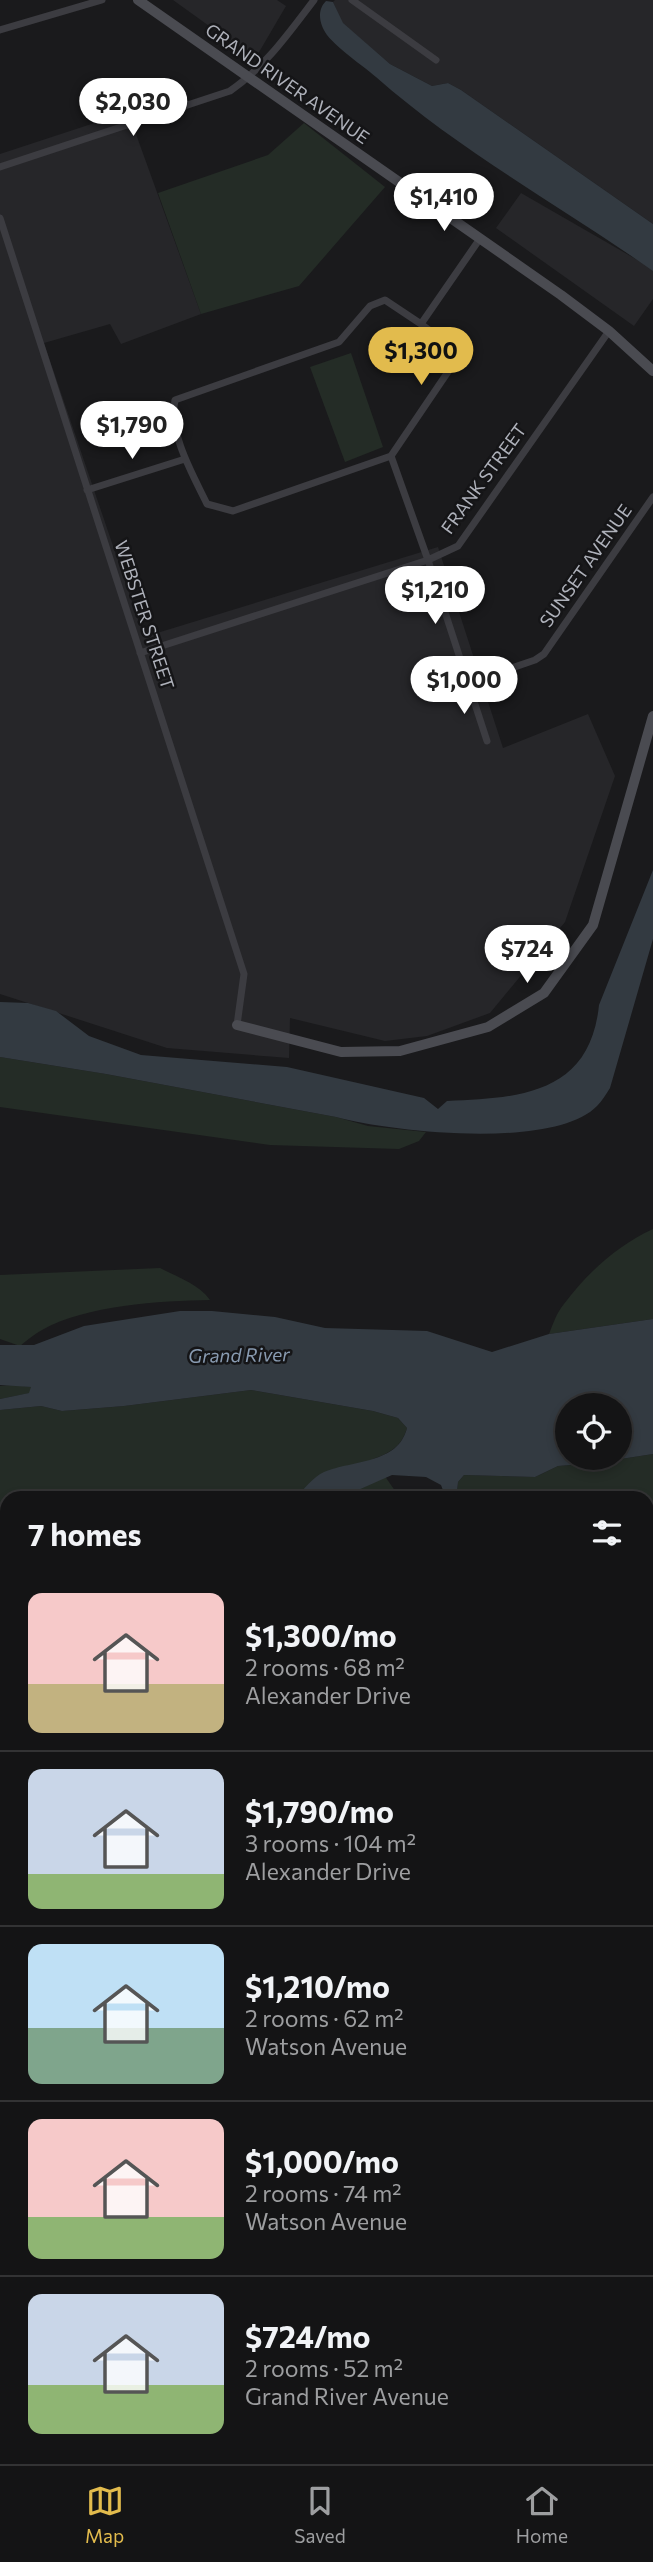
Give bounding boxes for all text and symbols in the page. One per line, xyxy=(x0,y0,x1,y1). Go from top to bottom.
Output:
street label: GRAND RIVER AVENUE xyxy=(201,18,374,148)
pin: $2,030 xyxy=(76,78,190,138)
text: $2,030 xyxy=(95,87,171,115)
pin: $1,410 xyxy=(387,174,501,233)
text: $1,410 xyxy=(410,182,478,210)
pin: $1,300 xyxy=(364,328,478,387)
text: $1,300 xyxy=(384,336,458,364)
pin: $1,790 xyxy=(75,402,189,461)
text: $1,790 xyxy=(96,410,168,438)
street label: FRANK STREET xyxy=(436,419,531,538)
street label: SUNSET AVENUE xyxy=(535,500,636,631)
street label: WEBSTER STREET xyxy=(110,537,179,692)
pin: $1,210 xyxy=(378,566,492,626)
text: $1,210 xyxy=(401,575,469,603)
pin: $1,000 xyxy=(407,656,521,716)
text: $1,000 xyxy=(427,665,501,693)
pin: $724 xyxy=(486,926,568,985)
text: $724 xyxy=(501,934,553,962)
water label: Grand River xyxy=(188,1342,291,1367)
map controls xyxy=(555,1393,632,1470)
button: locate xyxy=(555,1393,632,1470)
icon: filters xyxy=(588,1514,626,1552)
text: 7 homes xyxy=(28,1515,141,1552)
text: $1,300/mo xyxy=(245,1616,397,1653)
icon: home xyxy=(84,1621,168,1705)
text: 2 rooms · 68 m² xyxy=(245,1653,405,1681)
text: Alexander Drive xyxy=(245,1681,411,1709)
text: $1,790/mo xyxy=(245,1792,394,1829)
icon: home xyxy=(84,1797,168,1881)
text: 3 rooms · 104 m² xyxy=(245,1829,416,1857)
text: Alexander Drive xyxy=(245,1857,411,1885)
text: $1,210/mo xyxy=(245,1967,390,2004)
icon: home xyxy=(84,1972,168,2056)
text: 2 rooms · 62 m² xyxy=(245,2004,404,2032)
text: Watson Avenue xyxy=(245,2032,407,2060)
text: $1,000/mo xyxy=(245,2142,399,2179)
icon: home xyxy=(84,2147,168,2231)
text: 2 rooms · 74 m² xyxy=(245,2179,401,2207)
text: Watson Avenue xyxy=(245,2207,407,2235)
text: $724/mo xyxy=(245,2317,371,2354)
icon: home xyxy=(84,2322,168,2406)
text: 2 rooms · 52 m² xyxy=(245,2354,403,2382)
text: Grand River Avenue xyxy=(245,2382,449,2410)
tab: Map xyxy=(85,2482,124,2547)
tab: Saved xyxy=(294,2482,346,2547)
tab: Home xyxy=(516,2482,568,2547)

